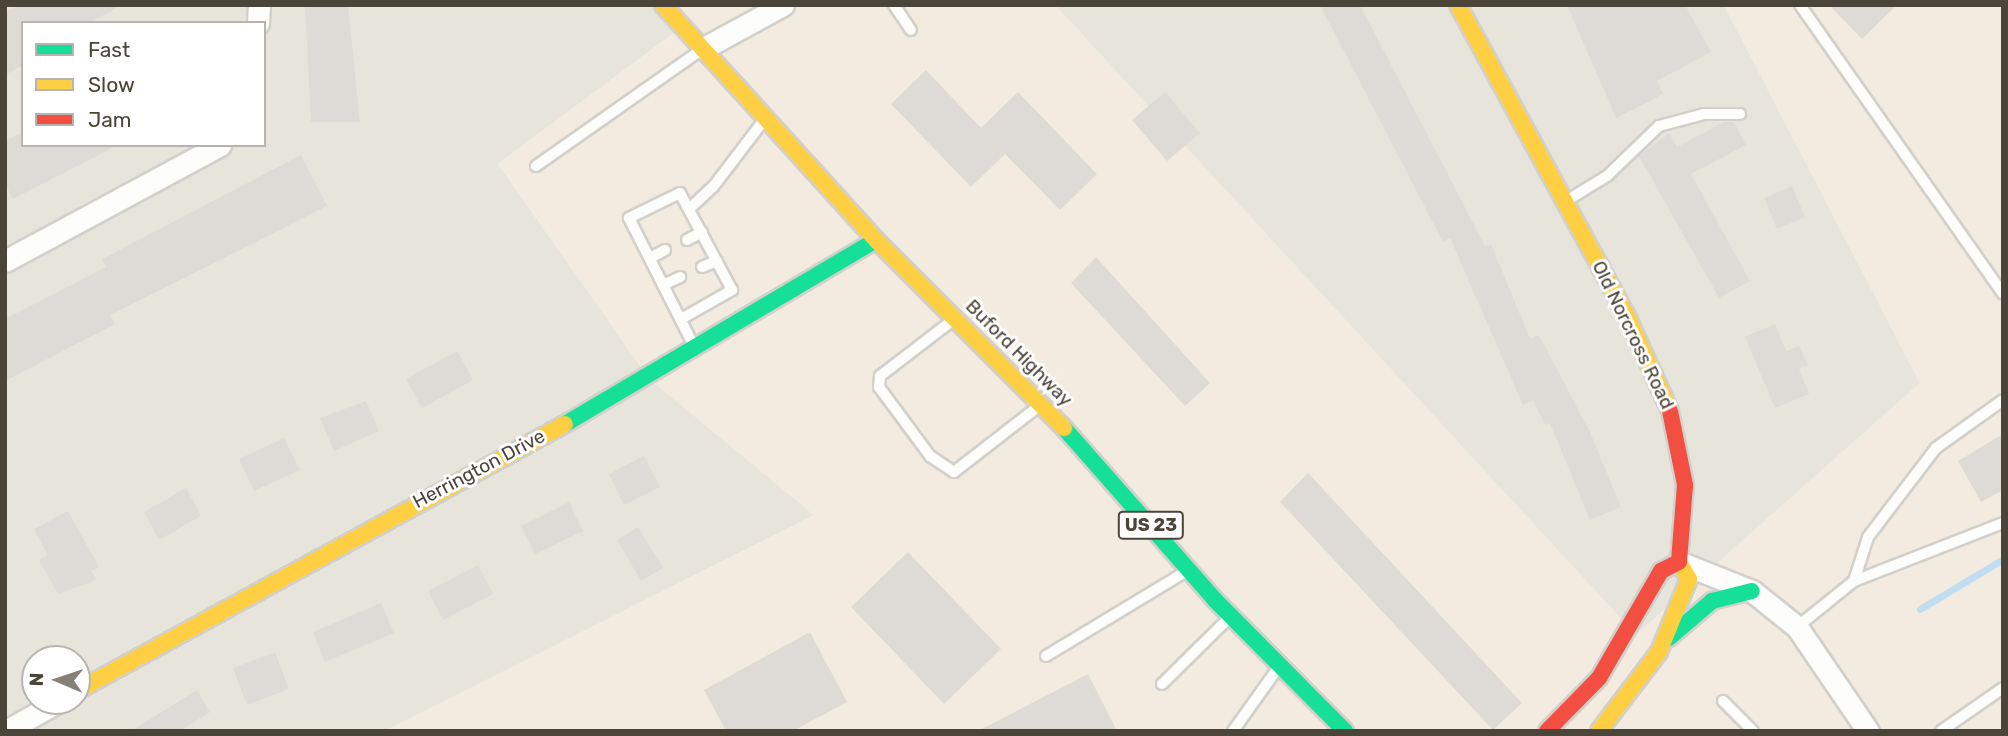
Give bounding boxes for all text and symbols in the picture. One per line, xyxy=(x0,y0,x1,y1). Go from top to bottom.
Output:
legend xyxy=(21,21,266,147)
text: Fast xyxy=(88,37,130,62)
text: Slow xyxy=(88,72,135,97)
text: Jam xyxy=(88,107,132,132)
street label: Old Norcross Road xyxy=(1587,257,1679,413)
street label: Buford Highway xyxy=(961,295,1077,411)
street label: Herrington Drive xyxy=(409,425,549,513)
road number: US 23 xyxy=(1118,510,1184,540)
north arrow xyxy=(21,645,91,715)
text: N xyxy=(25,672,48,687)

